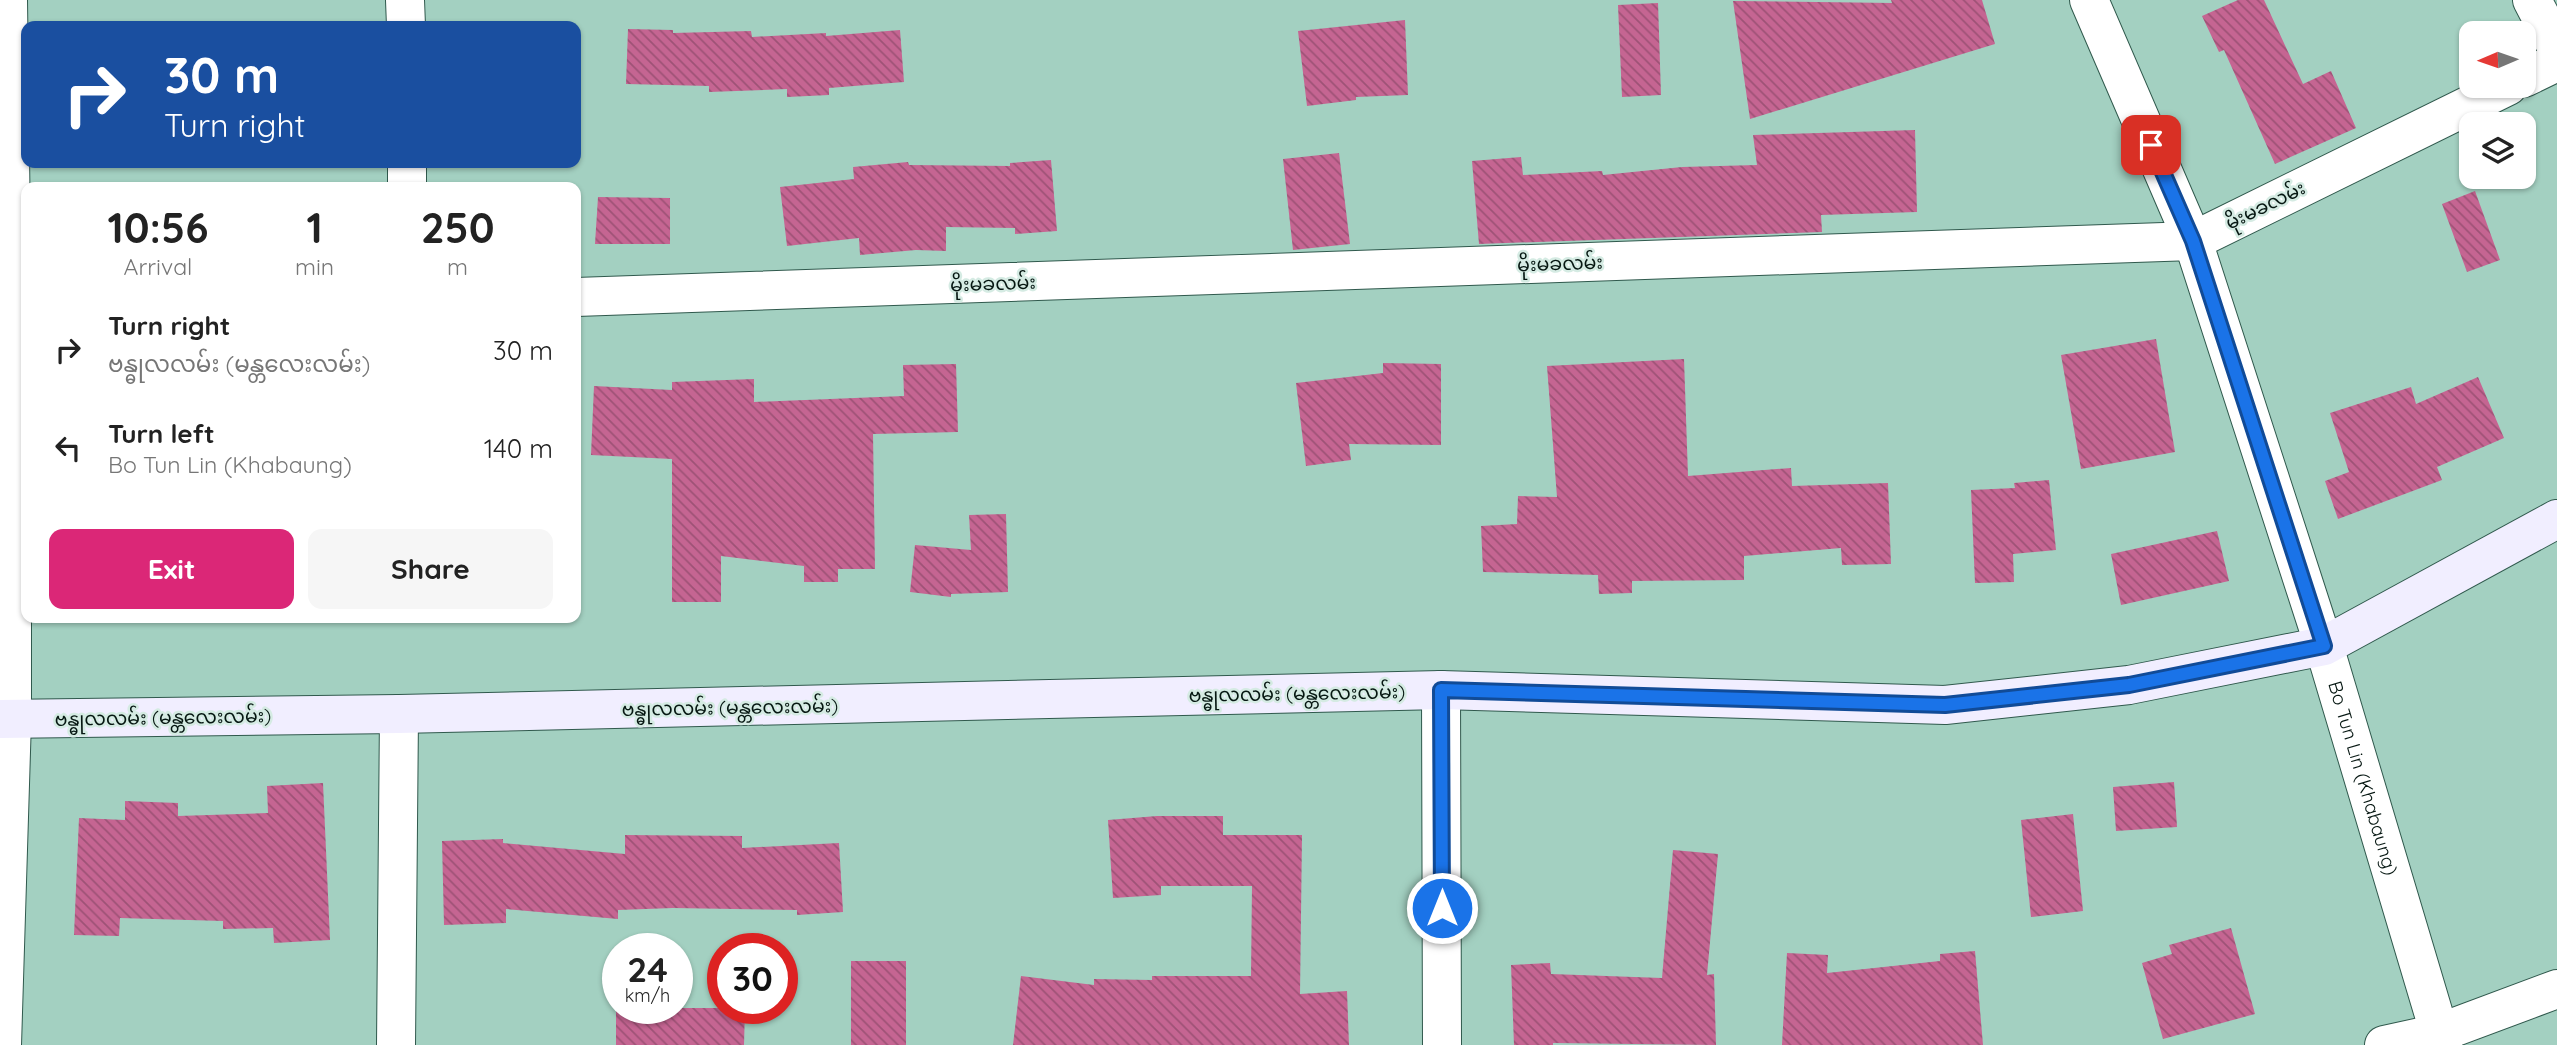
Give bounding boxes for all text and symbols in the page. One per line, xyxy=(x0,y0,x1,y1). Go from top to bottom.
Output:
north arrow xyxy=(2459,21,2536,98)
map controls xyxy=(2459,21,2536,189)
text: 30 m xyxy=(164,44,279,105)
icon: right xyxy=(49,49,140,140)
text: Turn right xyxy=(164,105,305,145)
button: layers xyxy=(2459,112,2536,189)
pin xyxy=(2121,115,2181,175)
icon: arrive xyxy=(2132,126,2170,164)
street label: မိုးမခလမ်း xyxy=(2220,174,2311,239)
text: 10:56 xyxy=(107,201,208,254)
text: 1 xyxy=(306,201,323,254)
text: 250 xyxy=(421,201,495,254)
street label: မိုးမခလမ်း xyxy=(1517,248,1604,281)
text: Arrival xyxy=(124,252,192,281)
text: min xyxy=(295,252,334,281)
text: m xyxy=(447,252,468,281)
street label: မိုးမခလမ်း xyxy=(950,268,1037,301)
text: Turn right xyxy=(108,309,230,342)
icon: right xyxy=(49,331,87,369)
text: 30 m xyxy=(493,334,553,367)
text: ဗန္ဓုလလမ်း (မန္တလေးလမ်း) xyxy=(108,349,370,378)
text: Turn left xyxy=(108,417,215,450)
icon: left xyxy=(49,429,87,467)
text: 140 m xyxy=(484,432,553,465)
text: Bo Tun Lin (Khabaung) xyxy=(108,450,352,479)
button: Exit xyxy=(49,529,294,609)
button: Share xyxy=(308,529,553,609)
street label: ဗန္ဓုလလမ်း (မန္တလေးလမ်း) xyxy=(1188,677,1406,711)
street label: Bo Tun Lin (Khabaung) xyxy=(2323,678,2404,878)
street label: ဗန္ဓုလလမ်း (မန္တလေးလမ်း) xyxy=(621,691,839,725)
street label: ဗန္ဓုလလမ်း (မန္တလေးလမ်း) xyxy=(54,701,272,735)
position arrow xyxy=(1405,871,1479,945)
speed limit sign: 30 xyxy=(707,933,798,1024)
text: 24 xyxy=(627,947,668,991)
text: km/h xyxy=(625,984,670,1007)

